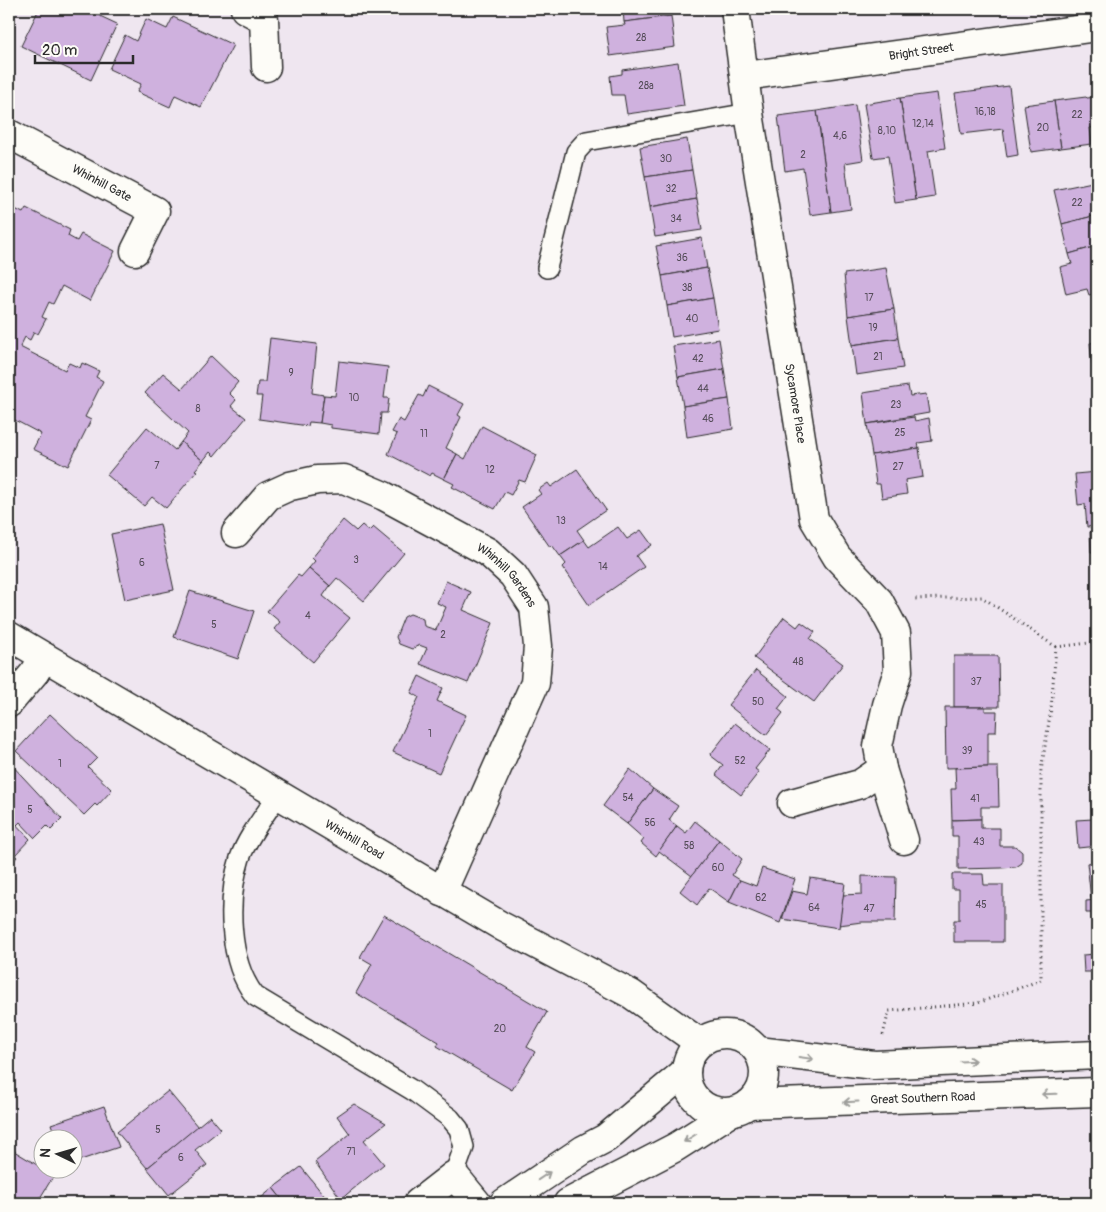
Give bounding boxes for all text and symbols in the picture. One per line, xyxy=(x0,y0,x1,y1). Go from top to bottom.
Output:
scale bar xyxy=(35,32,132,64)
house number: 28 xyxy=(636,32,646,44)
street label: Bright Street xyxy=(888,40,955,64)
text: 20 m xyxy=(42,41,77,60)
house number: 28a xyxy=(638,80,654,92)
house number: 16,18 xyxy=(974,106,996,118)
house number: 22 xyxy=(1071,109,1083,121)
house number: 12,14 xyxy=(912,118,934,130)
house number: 20 xyxy=(1037,122,1049,134)
house number: 8,10 xyxy=(878,125,896,137)
house number: 4,6 xyxy=(833,130,847,142)
house number: 2 xyxy=(800,149,806,161)
house number: 30 xyxy=(660,153,672,165)
street label: Whinhill Gate xyxy=(69,162,134,205)
house number: 32 xyxy=(665,183,677,195)
house number: 22 xyxy=(1071,197,1083,209)
house number: 34 xyxy=(670,213,682,225)
house number: 36 xyxy=(676,252,688,264)
house number: 38 xyxy=(682,282,692,294)
house number: 17 xyxy=(864,292,874,304)
house number: 40 xyxy=(686,313,698,325)
house number: 19 xyxy=(868,322,878,334)
house number: 21 xyxy=(873,351,883,363)
house number: 42 xyxy=(692,353,704,365)
street label: Sycamore Place xyxy=(781,362,809,445)
house number: 9 xyxy=(288,367,294,379)
house number: 44 xyxy=(697,383,709,395)
house number: 10 xyxy=(349,392,360,404)
house number: 23 xyxy=(891,399,902,411)
house number: 8 xyxy=(195,403,201,415)
house number: 46 xyxy=(702,413,714,425)
house number: 25 xyxy=(894,427,906,439)
house number: 11 xyxy=(420,428,428,440)
house number: 7 xyxy=(154,460,160,472)
house number: 27 xyxy=(893,461,904,473)
house number: 12 xyxy=(485,464,495,476)
house number: 13 xyxy=(556,515,566,527)
street label: Whinhill Gardens xyxy=(474,540,539,611)
house number: 3 xyxy=(353,554,359,566)
house number: 6 xyxy=(139,557,145,569)
house number: 14 xyxy=(598,561,608,573)
house number: 4 xyxy=(305,610,311,622)
house number: 5 xyxy=(211,619,217,631)
house number: 2 xyxy=(440,629,446,641)
house number: 48 xyxy=(793,656,803,668)
house number: 37 xyxy=(971,676,982,688)
house number: 50 xyxy=(752,696,764,708)
house number: 1 xyxy=(428,728,432,740)
house number: 39 xyxy=(962,745,972,757)
house number: 52 xyxy=(734,755,746,767)
house number: 1 xyxy=(58,758,62,770)
house number: 54 xyxy=(622,792,634,804)
house number: 41 xyxy=(970,793,980,805)
house number: 5 xyxy=(27,804,33,816)
street label: Whinhill Road xyxy=(322,817,387,863)
house number: 56 xyxy=(644,817,656,829)
house number: 43 xyxy=(973,836,985,848)
house number: 58 xyxy=(684,840,694,852)
house number: 60 xyxy=(712,862,724,874)
house number: 62 xyxy=(755,892,767,904)
house number: 45 xyxy=(975,899,987,911)
house number: 64 xyxy=(808,902,820,914)
house number: 47 xyxy=(863,903,875,915)
house number: 20 xyxy=(494,1023,506,1035)
one-way arrow xyxy=(798,1053,814,1063)
one-way arrow xyxy=(960,1056,976,1065)
street label: Great Southern Road xyxy=(870,1089,976,1108)
one-way arrow xyxy=(1041,1090,1057,1099)
one-way arrow xyxy=(843,1098,859,1107)
house number: 5 xyxy=(155,1124,161,1136)
north arrow xyxy=(32,1130,82,1180)
one-way arrow xyxy=(683,1133,697,1143)
house number: 71 xyxy=(346,1146,356,1158)
text: N xyxy=(37,1147,54,1158)
house number: 6 xyxy=(178,1152,184,1164)
one-way arrow xyxy=(537,1171,551,1181)

